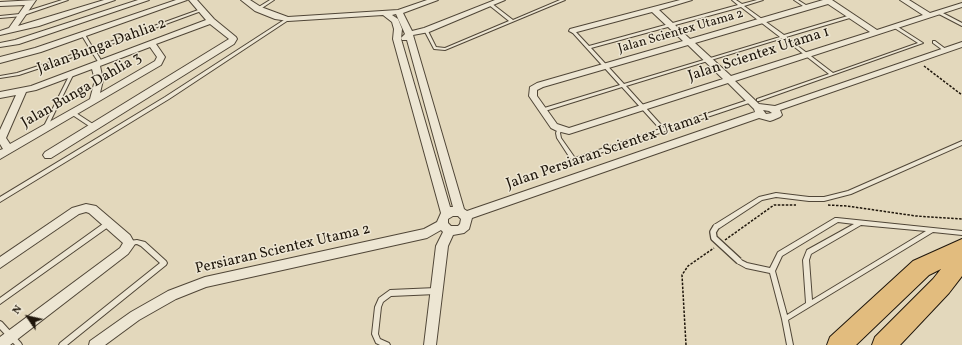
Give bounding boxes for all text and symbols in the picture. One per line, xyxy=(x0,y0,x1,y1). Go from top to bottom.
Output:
street label: Jalan Scientex Utama 2 xyxy=(617,7,745,57)
street label: Jalan Bunga Dahlia 2 xyxy=(35,15,169,79)
street label: Jalan Scientex Utama 1 xyxy=(686,24,832,86)
street label: Jalan Bunga Dahlia 3 xyxy=(19,49,145,133)
street label: Jalan Persiaran Scientex Utama 1 xyxy=(504,108,712,194)
street label: Persiaran Scientex Utama 2 xyxy=(194,221,372,279)
north arrow xyxy=(8,297,48,337)
text: N xyxy=(9,303,26,318)

